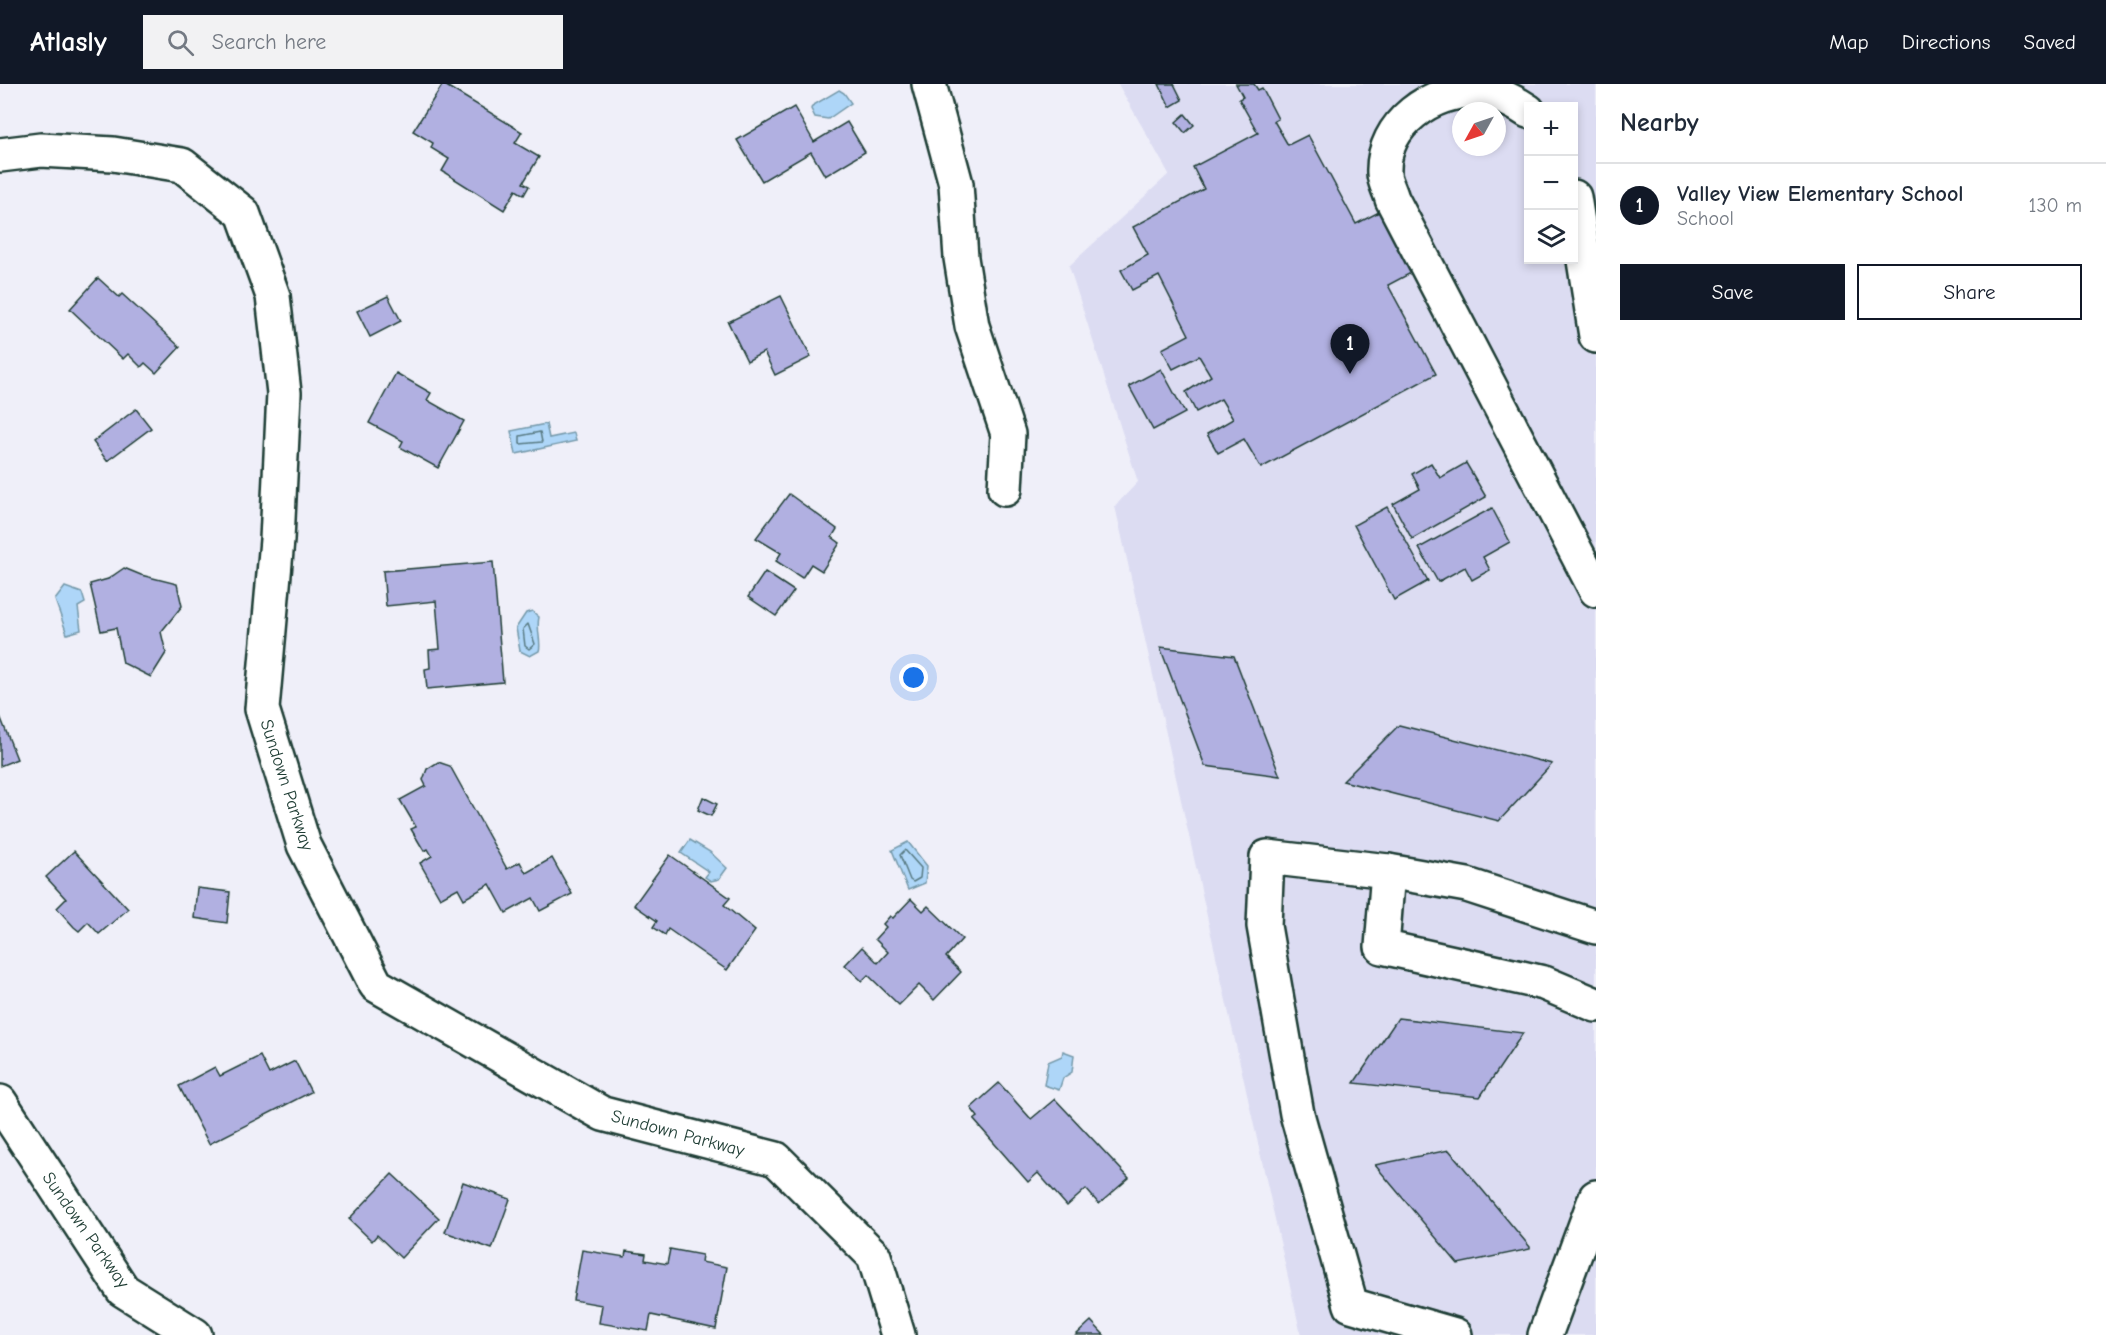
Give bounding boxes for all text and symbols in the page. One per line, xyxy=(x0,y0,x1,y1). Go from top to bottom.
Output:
search box xyxy=(143,15,563,69)
text: Atlasly xyxy=(30,26,107,58)
icon: search xyxy=(164,26,197,59)
text: Search here xyxy=(212,29,326,55)
text: Map xyxy=(1829,30,1869,54)
text: Directions xyxy=(1902,30,1991,54)
text: Saved xyxy=(2024,30,2076,54)
north arrow xyxy=(1452,102,1506,156)
map controls xyxy=(1524,102,1578,264)
button: + xyxy=(1524,102,1578,156)
text: Nearby xyxy=(1620,108,1699,138)
button: − xyxy=(1524,156,1578,210)
text: Valley View Elementary School xyxy=(1677,181,1964,207)
text: 1 xyxy=(1636,194,1643,217)
text: 130 m xyxy=(2029,194,2082,217)
text: School xyxy=(1677,207,1734,230)
button: layers xyxy=(1524,210,1578,264)
button: Save xyxy=(1620,264,1845,320)
button: Share xyxy=(1857,264,2082,320)
pin: 1 xyxy=(1330,324,1370,374)
your location xyxy=(899,663,928,692)
street label: Sundown Parkway xyxy=(255,717,318,854)
street label: Sundown Parkway xyxy=(609,1106,748,1162)
street label: Sundown Parkway xyxy=(38,1168,134,1293)

